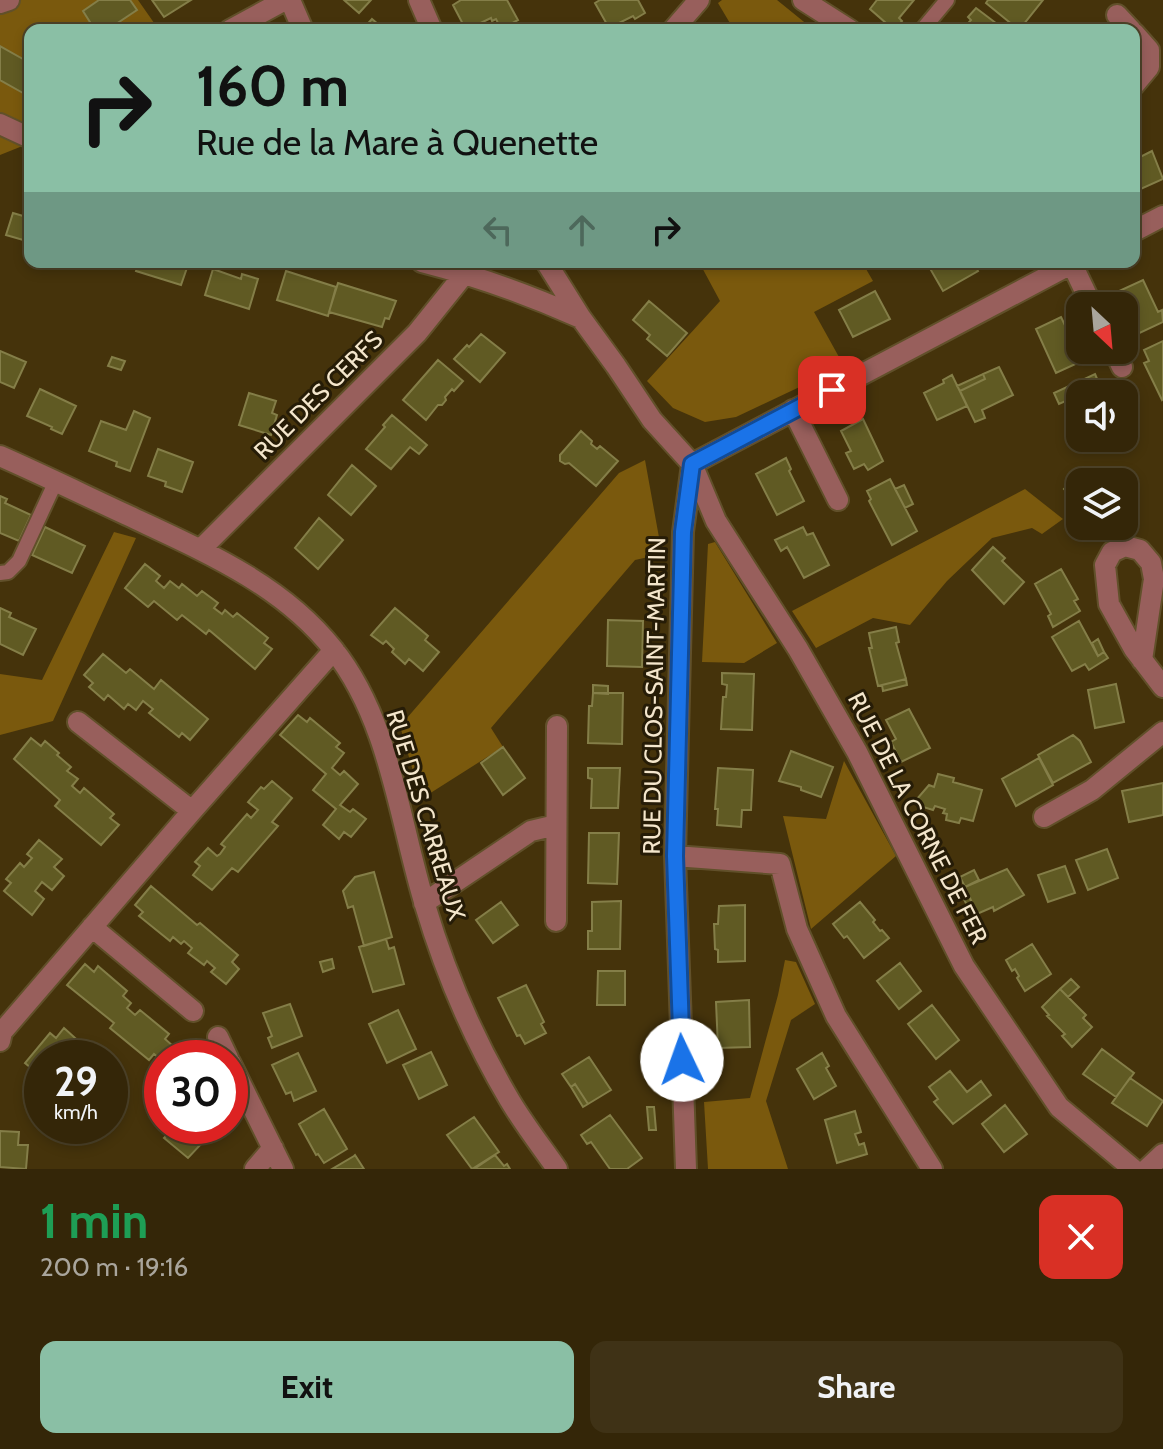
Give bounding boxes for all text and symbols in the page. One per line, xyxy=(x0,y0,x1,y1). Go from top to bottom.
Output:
text: 160 m xyxy=(196,52,349,120)
icon: right xyxy=(64,56,168,160)
text: Rue de la Mare à Quenette xyxy=(196,120,598,164)
icon: left xyxy=(476,208,520,252)
icon: ahead xyxy=(560,208,604,252)
icon: right xyxy=(644,208,688,252)
north arrow xyxy=(1066,292,1138,364)
map controls xyxy=(1066,292,1138,540)
street label: RUE DES CERFS xyxy=(248,325,388,465)
pin xyxy=(798,356,866,424)
icon: arrive xyxy=(810,368,854,412)
button: sound xyxy=(1066,380,1138,452)
button: layers xyxy=(1066,468,1138,540)
street label: RUE DU CLOS-SAINT-MARTIN xyxy=(637,537,671,855)
street label: RUE DE LA CORNE DE FER xyxy=(842,687,994,949)
street label: RUE DES CARREAUX xyxy=(380,706,472,924)
position arrow xyxy=(640,1018,724,1102)
speed limit sign: 30 xyxy=(144,1040,248,1144)
text: 29 xyxy=(54,1057,98,1106)
text: km/h xyxy=(54,1100,98,1124)
text: 1 min xyxy=(40,1192,148,1250)
button: close xyxy=(1039,1195,1123,1279)
text: 200 m · 19:16 xyxy=(40,1251,188,1283)
button: Exit xyxy=(40,1341,574,1433)
button: Share xyxy=(590,1341,1123,1433)

